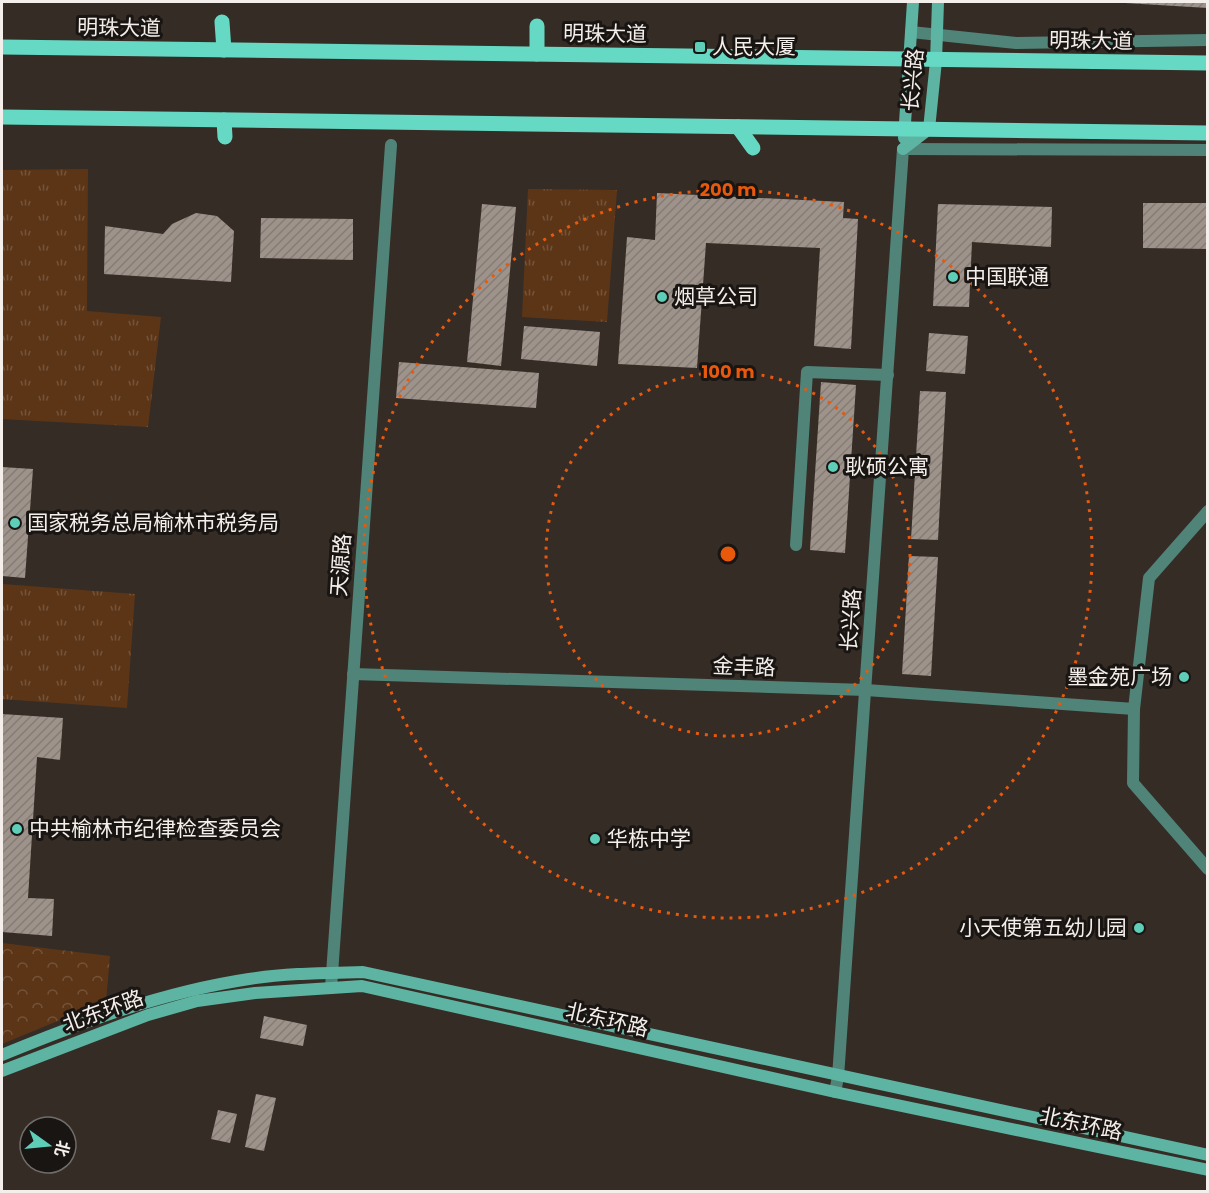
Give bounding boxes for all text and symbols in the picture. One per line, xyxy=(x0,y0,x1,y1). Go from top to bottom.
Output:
street label: 明珠大道 xyxy=(77,12,161,43)
street label: 明珠大道 xyxy=(563,18,647,49)
street label: 明珠大道 xyxy=(1049,25,1133,56)
place label: 人民大厦 xyxy=(712,32,796,61)
marker: 人民大厦 xyxy=(693,40,707,54)
street label: 长兴路 xyxy=(895,47,930,113)
text: 200 m xyxy=(700,177,756,202)
place label: 中国联通 xyxy=(965,262,1049,291)
marker: 中国联通 xyxy=(946,270,960,284)
place label: 烟草公司 xyxy=(674,282,758,311)
marker: 烟草公司 xyxy=(655,290,669,304)
text: 100 m xyxy=(701,359,755,384)
place label: 耿硕公寓 xyxy=(845,452,929,481)
marker: 耿硕公寓 xyxy=(826,460,840,474)
place label: 国家税务总局榆林市税务局 xyxy=(27,508,279,537)
marker: 国家税务总局榆林市税务局 xyxy=(8,516,22,530)
street label: 天源路 xyxy=(324,533,357,597)
centre of rings xyxy=(718,544,738,564)
street label: 长兴路 xyxy=(834,588,867,652)
street label: 金丰路 xyxy=(712,651,776,682)
place label: 墨金苑广场 xyxy=(1067,662,1172,691)
marker: 墨金苑广场 xyxy=(1177,670,1191,684)
place label: 中共榆林市纪律检查委员会 xyxy=(29,814,281,843)
marker: 中共榆林市纪律检查委员会 xyxy=(10,822,24,836)
place label: 华栋中学 xyxy=(607,824,691,853)
marker: 华栋中学 xyxy=(588,832,602,846)
place label: 小天使第五幼儿园 xyxy=(959,913,1127,942)
marker: 小天使第五幼儿园 xyxy=(1132,921,1146,935)
street label: 北东环路 xyxy=(58,983,147,1039)
street label: 北东环路 xyxy=(563,996,651,1043)
street label: 北东环路 xyxy=(1037,1101,1125,1146)
north arrow xyxy=(18,1115,78,1175)
text: 北 xyxy=(49,1138,75,1159)

